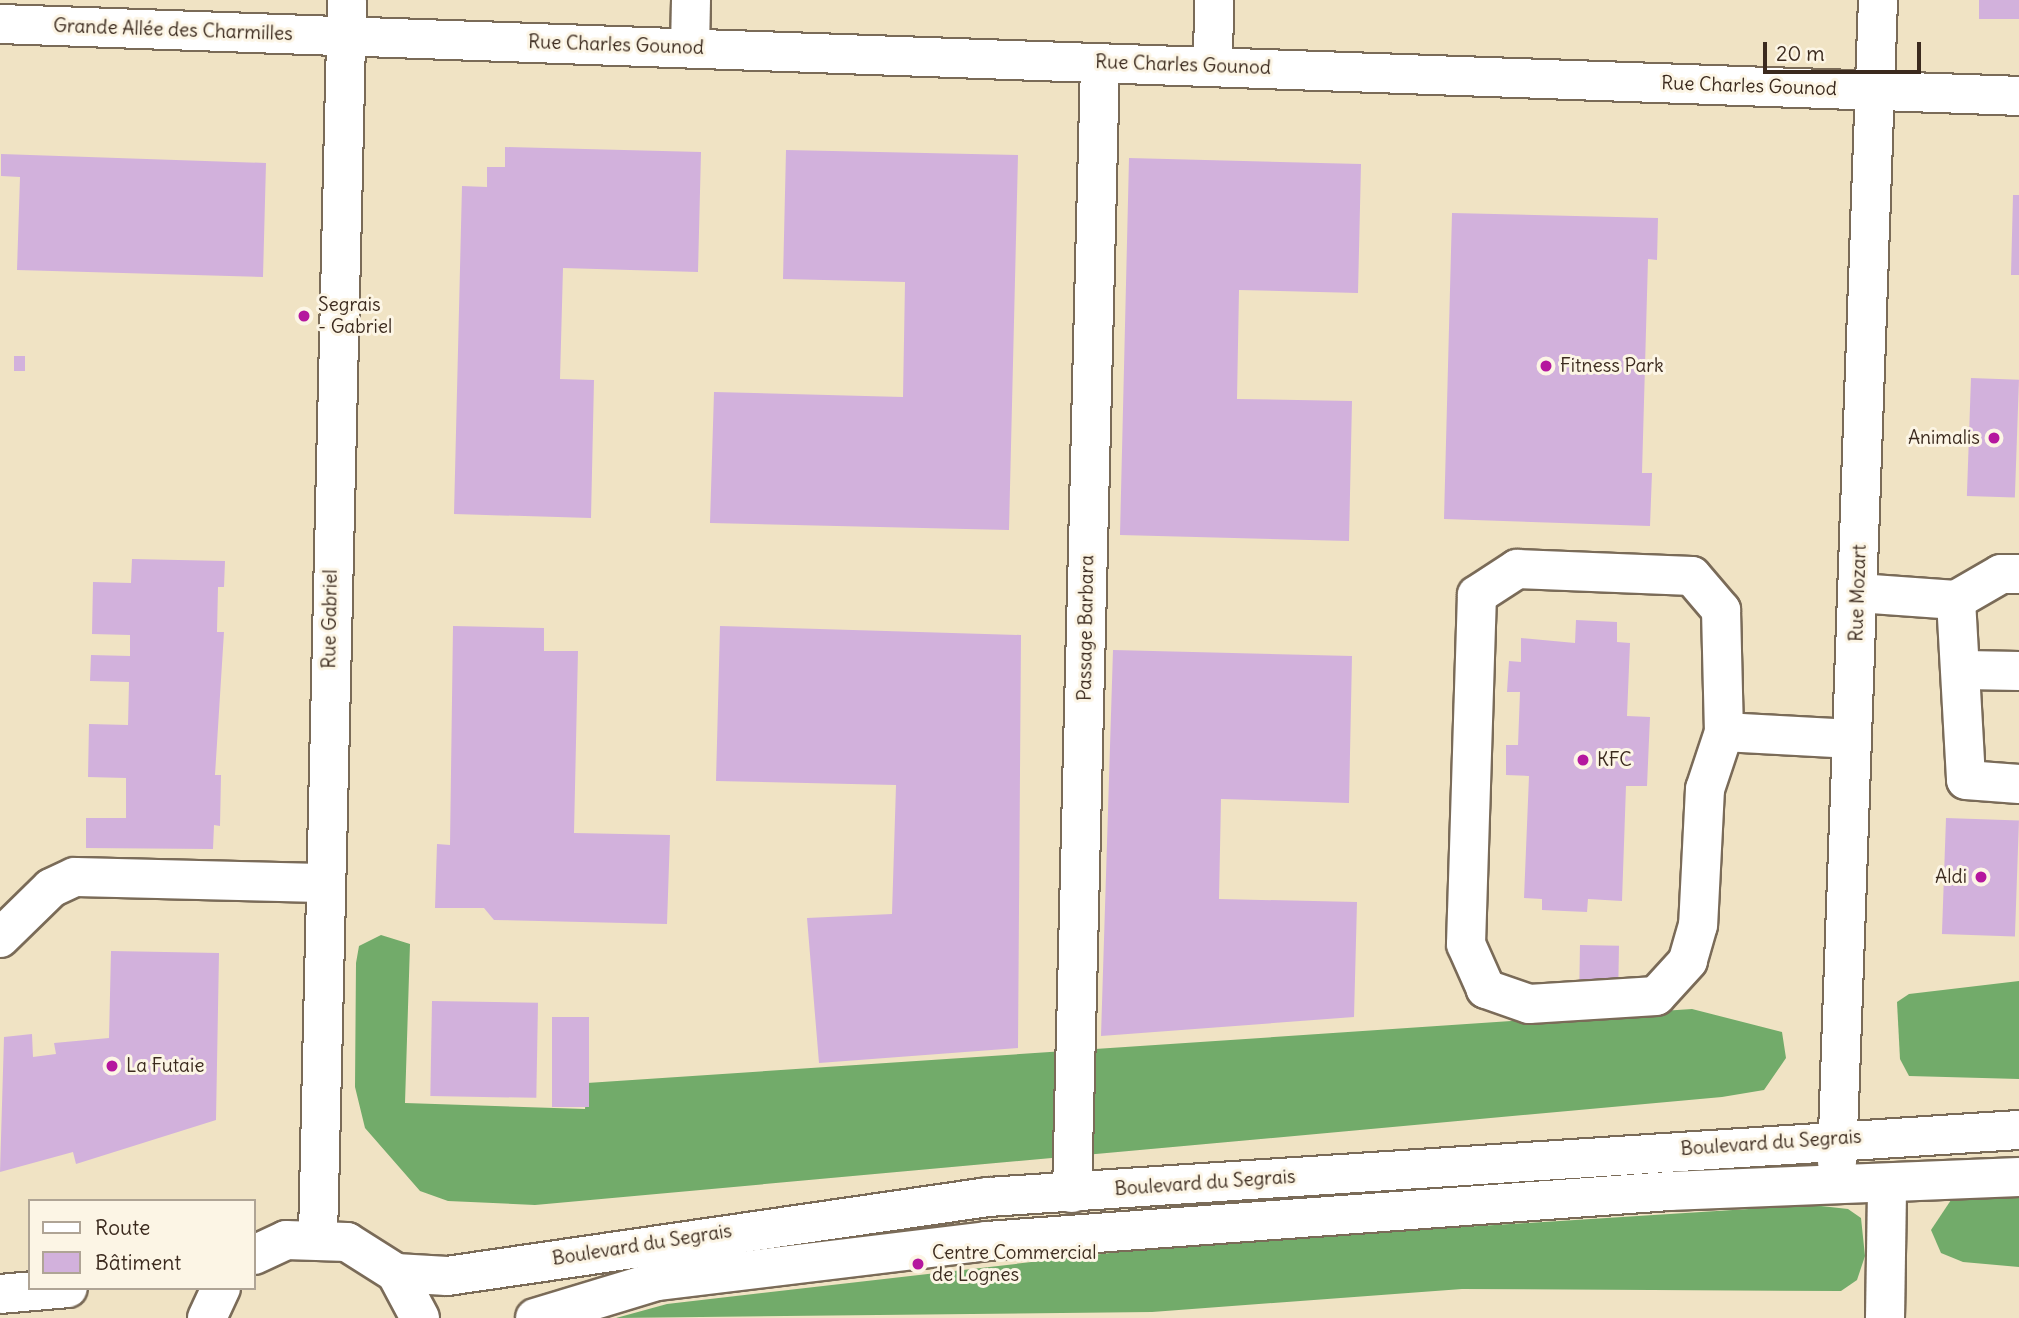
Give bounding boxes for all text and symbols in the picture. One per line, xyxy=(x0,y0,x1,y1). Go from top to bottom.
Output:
street label: Grande Allée des Charmilles xyxy=(53,14,293,46)
scale bar xyxy=(1767,28,1924,72)
street label: Rue Charles Gounod xyxy=(528,31,704,59)
text: 20 m xyxy=(1776,40,1825,67)
street label: Rue Charles Gounod xyxy=(1095,51,1271,79)
street label: Rue Charles Gounod xyxy=(1661,72,1837,100)
place label: Segrais - Gabriel xyxy=(318,294,392,338)
marker: Segrais - Gabriel xyxy=(296,308,312,324)
place label: Fitness Park xyxy=(1560,355,1664,377)
marker: Fitness Park xyxy=(1538,358,1554,374)
place label: Animalis xyxy=(1908,427,1980,449)
marker: Animalis xyxy=(1986,430,2002,446)
street label: Rue Mozart xyxy=(1845,544,1871,642)
street label: Passage Barbara xyxy=(1073,555,1099,701)
street label: Rue Gabriel xyxy=(318,569,342,669)
place label: KFC xyxy=(1597,749,1632,771)
marker: KFC xyxy=(1575,752,1591,768)
place label: Aldi xyxy=(1935,866,1967,888)
marker: Aldi xyxy=(1973,869,1989,885)
place label: La Futaie xyxy=(126,1055,204,1077)
marker: La Futaie xyxy=(104,1058,120,1074)
street label: Boulevard du Segrais xyxy=(1680,1125,1862,1161)
street label: Boulevard du Segrais xyxy=(1114,1165,1296,1201)
legend xyxy=(28,1199,256,1290)
text: Route xyxy=(95,1214,150,1241)
street label: Boulevard du Segrais xyxy=(551,1220,733,1270)
place label: Centre Commercial de Lognes xyxy=(932,1242,1097,1286)
text: Bâtiment xyxy=(95,1249,181,1276)
marker: Centre Commercial de Lognes xyxy=(910,1256,926,1272)

